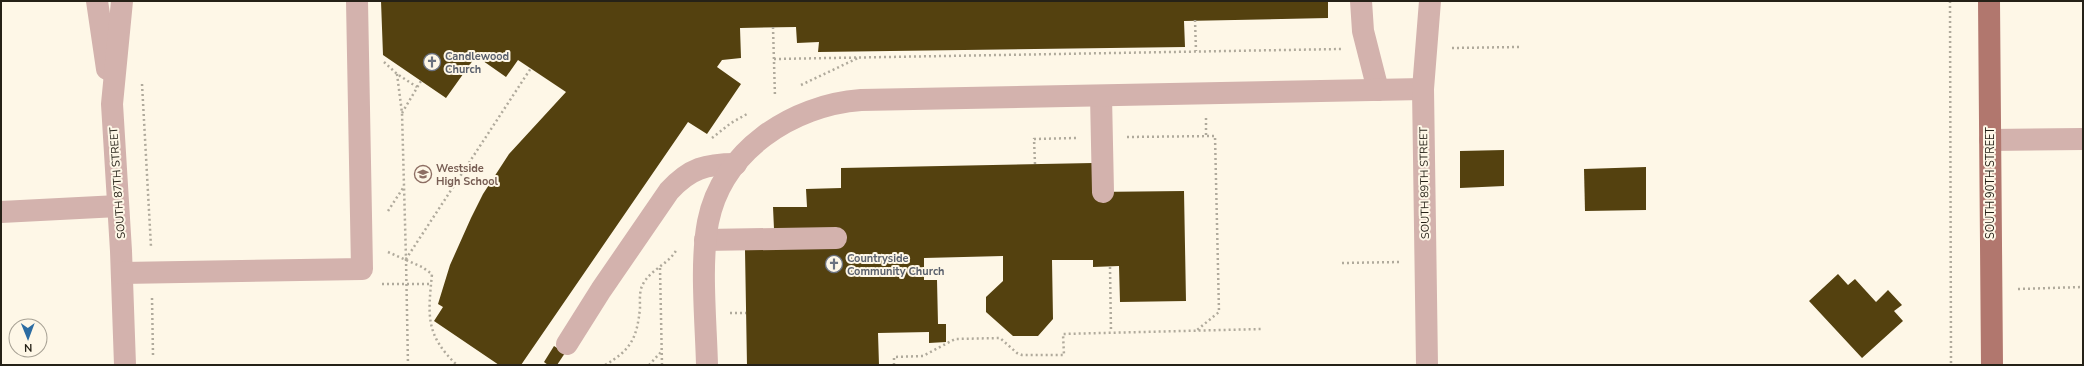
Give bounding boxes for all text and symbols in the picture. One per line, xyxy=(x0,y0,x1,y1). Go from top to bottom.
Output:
place label: Candlewood Church xyxy=(445,49,509,77)
church icon: Candlewood Church xyxy=(422,52,442,72)
street label: SOUTH 87TH STREET xyxy=(106,126,129,239)
street label: SOUTH 89TH STREET xyxy=(1416,127,1433,239)
street label: SOUTH 90TH STREET xyxy=(1983,127,1998,239)
place label: Westside High School xyxy=(436,161,499,189)
school or university icon: Westside High School xyxy=(413,164,433,184)
place label: Countryside Community Church xyxy=(847,251,945,279)
church icon: Countryside Community Church xyxy=(824,254,844,274)
north arrow xyxy=(8,318,48,358)
text: N xyxy=(24,340,32,355)

